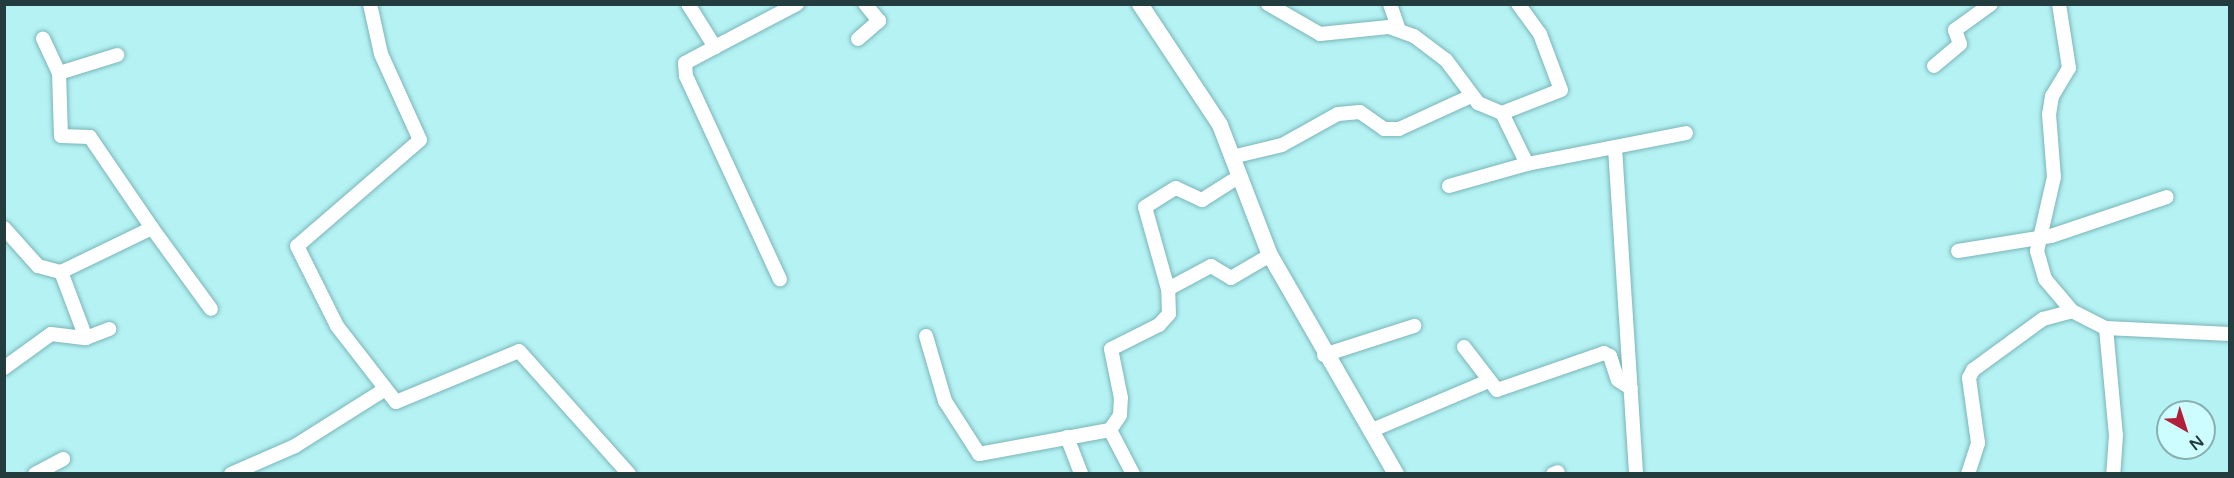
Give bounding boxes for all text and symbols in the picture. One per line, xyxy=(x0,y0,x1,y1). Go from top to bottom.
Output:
north arrow xyxy=(2156,400,2216,460)
text: N xyxy=(2185,431,2207,454)

